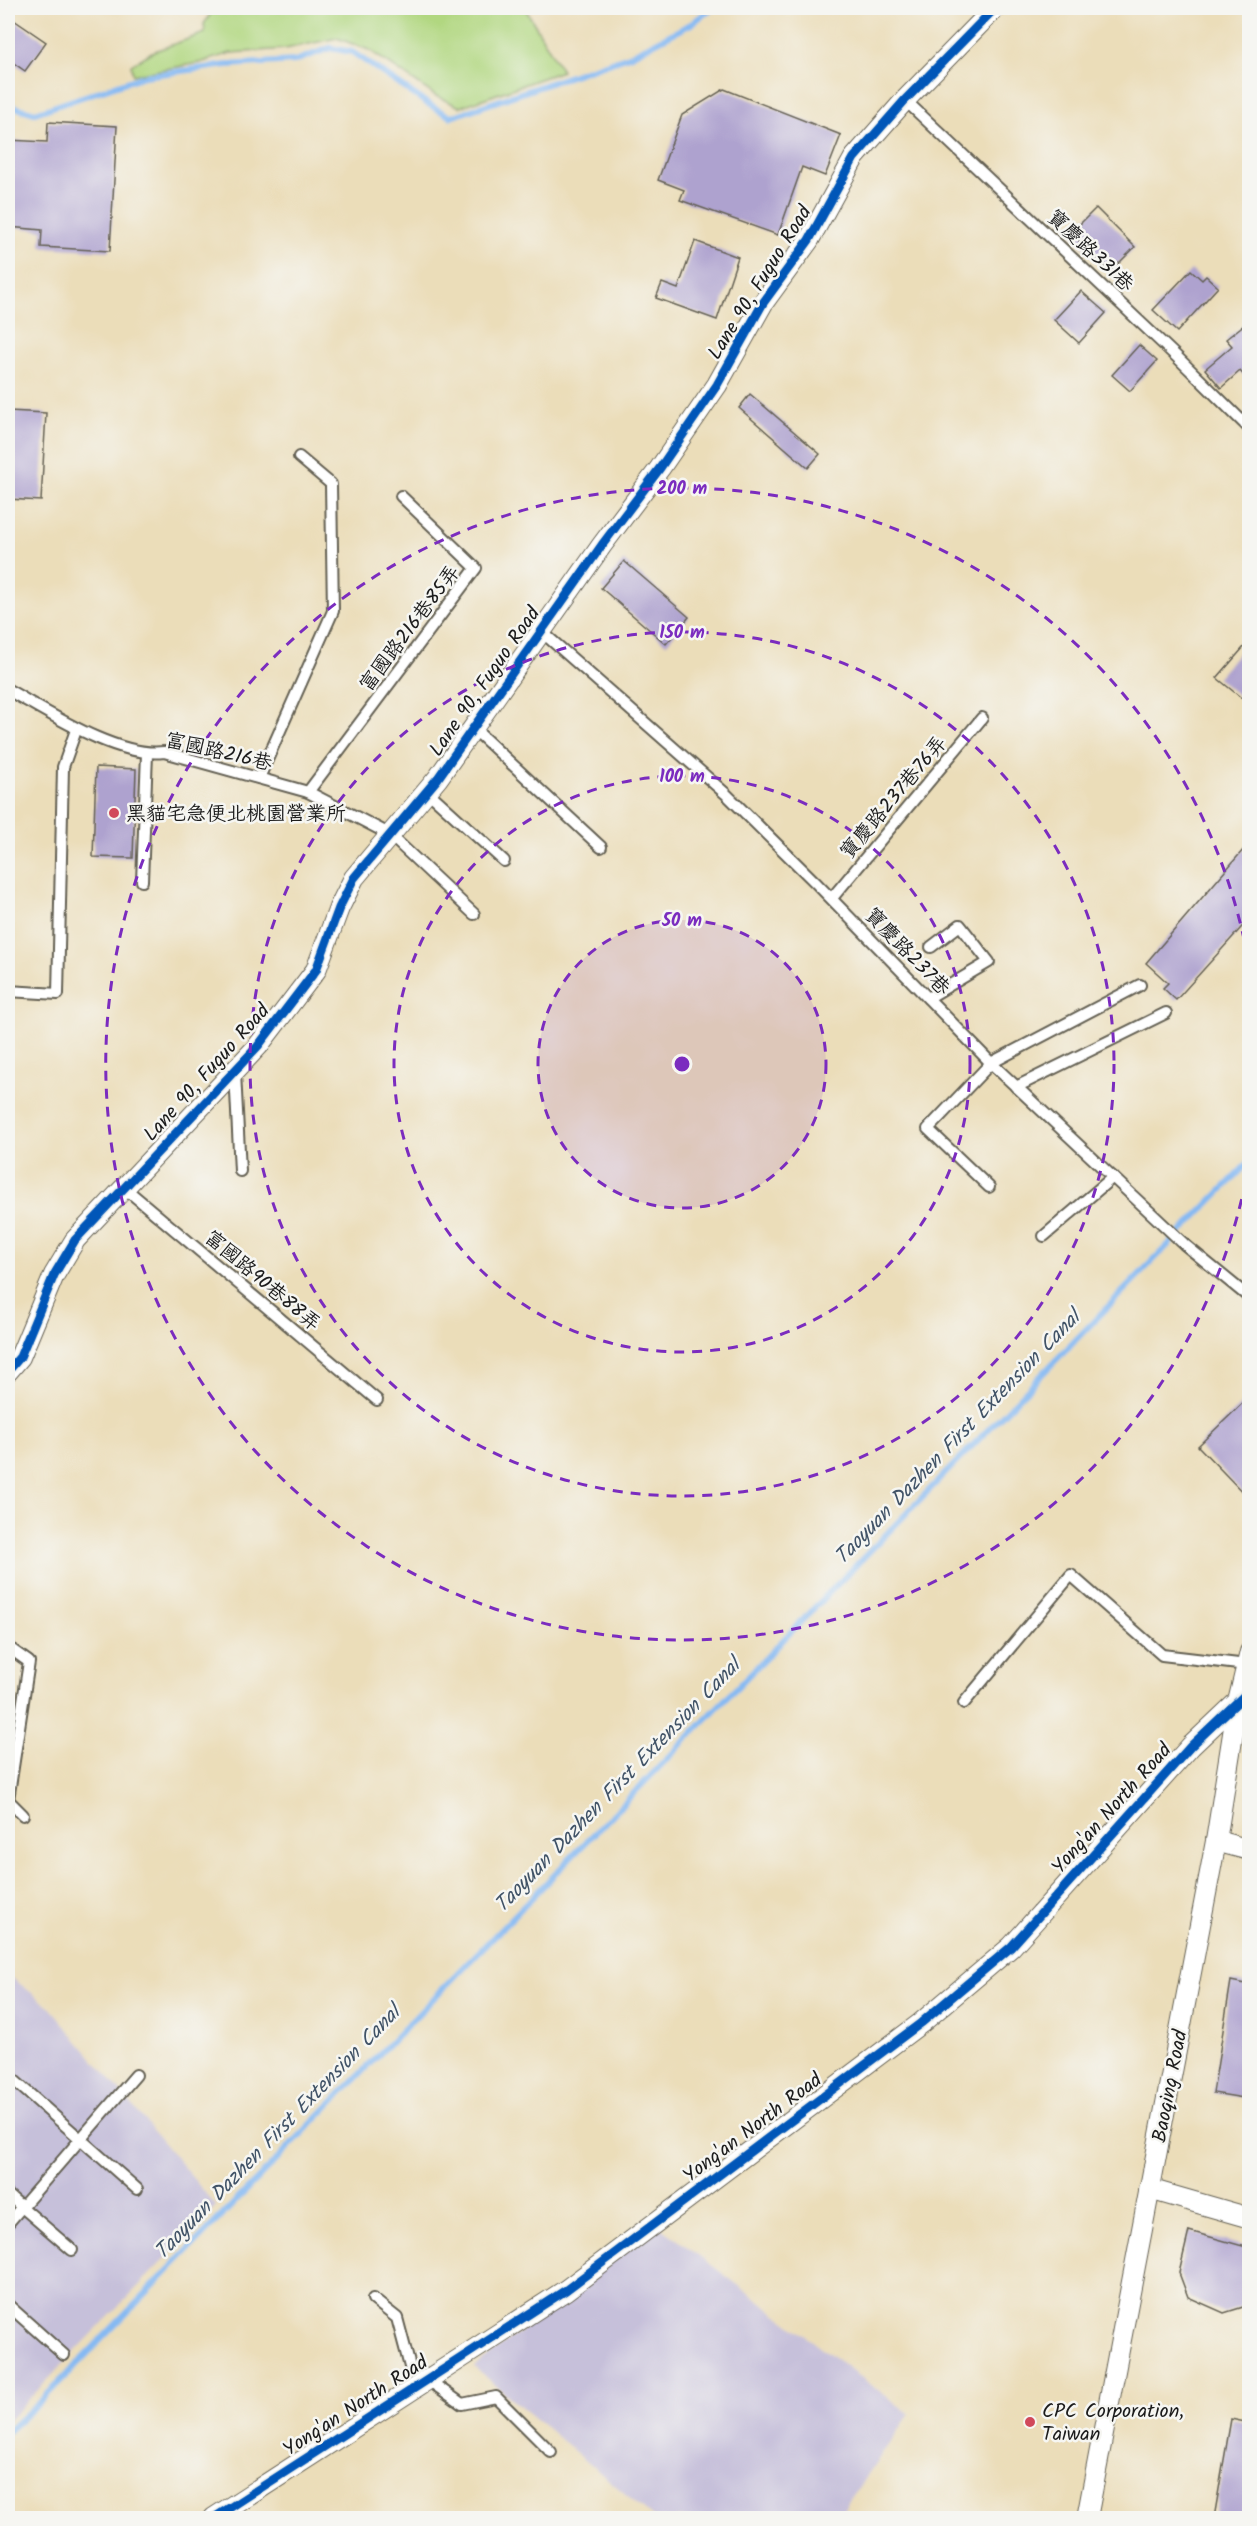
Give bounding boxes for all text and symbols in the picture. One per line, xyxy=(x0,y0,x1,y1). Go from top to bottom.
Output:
street label: Lane 90, Fuguo Road xyxy=(700,199,822,366)
street label: 寶慶路331巷 xyxy=(1039,203,1141,301)
text: 200 m xyxy=(657,475,708,504)
street label: 富國路216巷85弄 xyxy=(352,559,469,699)
street label: Lane 90, Fuguo Road xyxy=(422,600,550,764)
text: 150 m xyxy=(659,619,705,648)
street label: 富國路216巷 xyxy=(162,725,276,781)
street label: 寶慶路237巷76弄 xyxy=(833,730,956,867)
text: 100 m xyxy=(659,763,705,792)
place label: 黑貓宅急便北桃園營業所 xyxy=(126,799,346,831)
marker: 黑貓宅急便北桃園營業所 xyxy=(107,806,121,820)
street label: 寶慶路237巷 xyxy=(856,901,958,1005)
text: 50 m xyxy=(661,907,702,936)
street label: Lane 90, Fuguo Road xyxy=(136,996,279,1150)
centre of rings xyxy=(672,1054,692,1074)
street label: 富國路90巷88弄 xyxy=(196,1223,327,1340)
water label: Taoyuan Dazhen First Extension Canal xyxy=(827,1300,1092,1573)
water label: Taoyuan Dazhen First Extension Canal xyxy=(487,1648,752,1921)
street label: Yong'an North Road xyxy=(1045,1736,1181,1882)
water label: Taoyuan Dazhen First Extension Canal xyxy=(147,1995,412,2268)
street label: Baoqing Road xyxy=(1144,2027,1198,2145)
street label: Yong'an North Road xyxy=(677,2065,831,2192)
street label: Yong'an North Road xyxy=(277,2347,436,2466)
place label: CPC Corporation, Taiwan xyxy=(1042,2396,1184,2451)
marker: CPC Corporation, Taiwan xyxy=(1023,2415,1037,2429)

